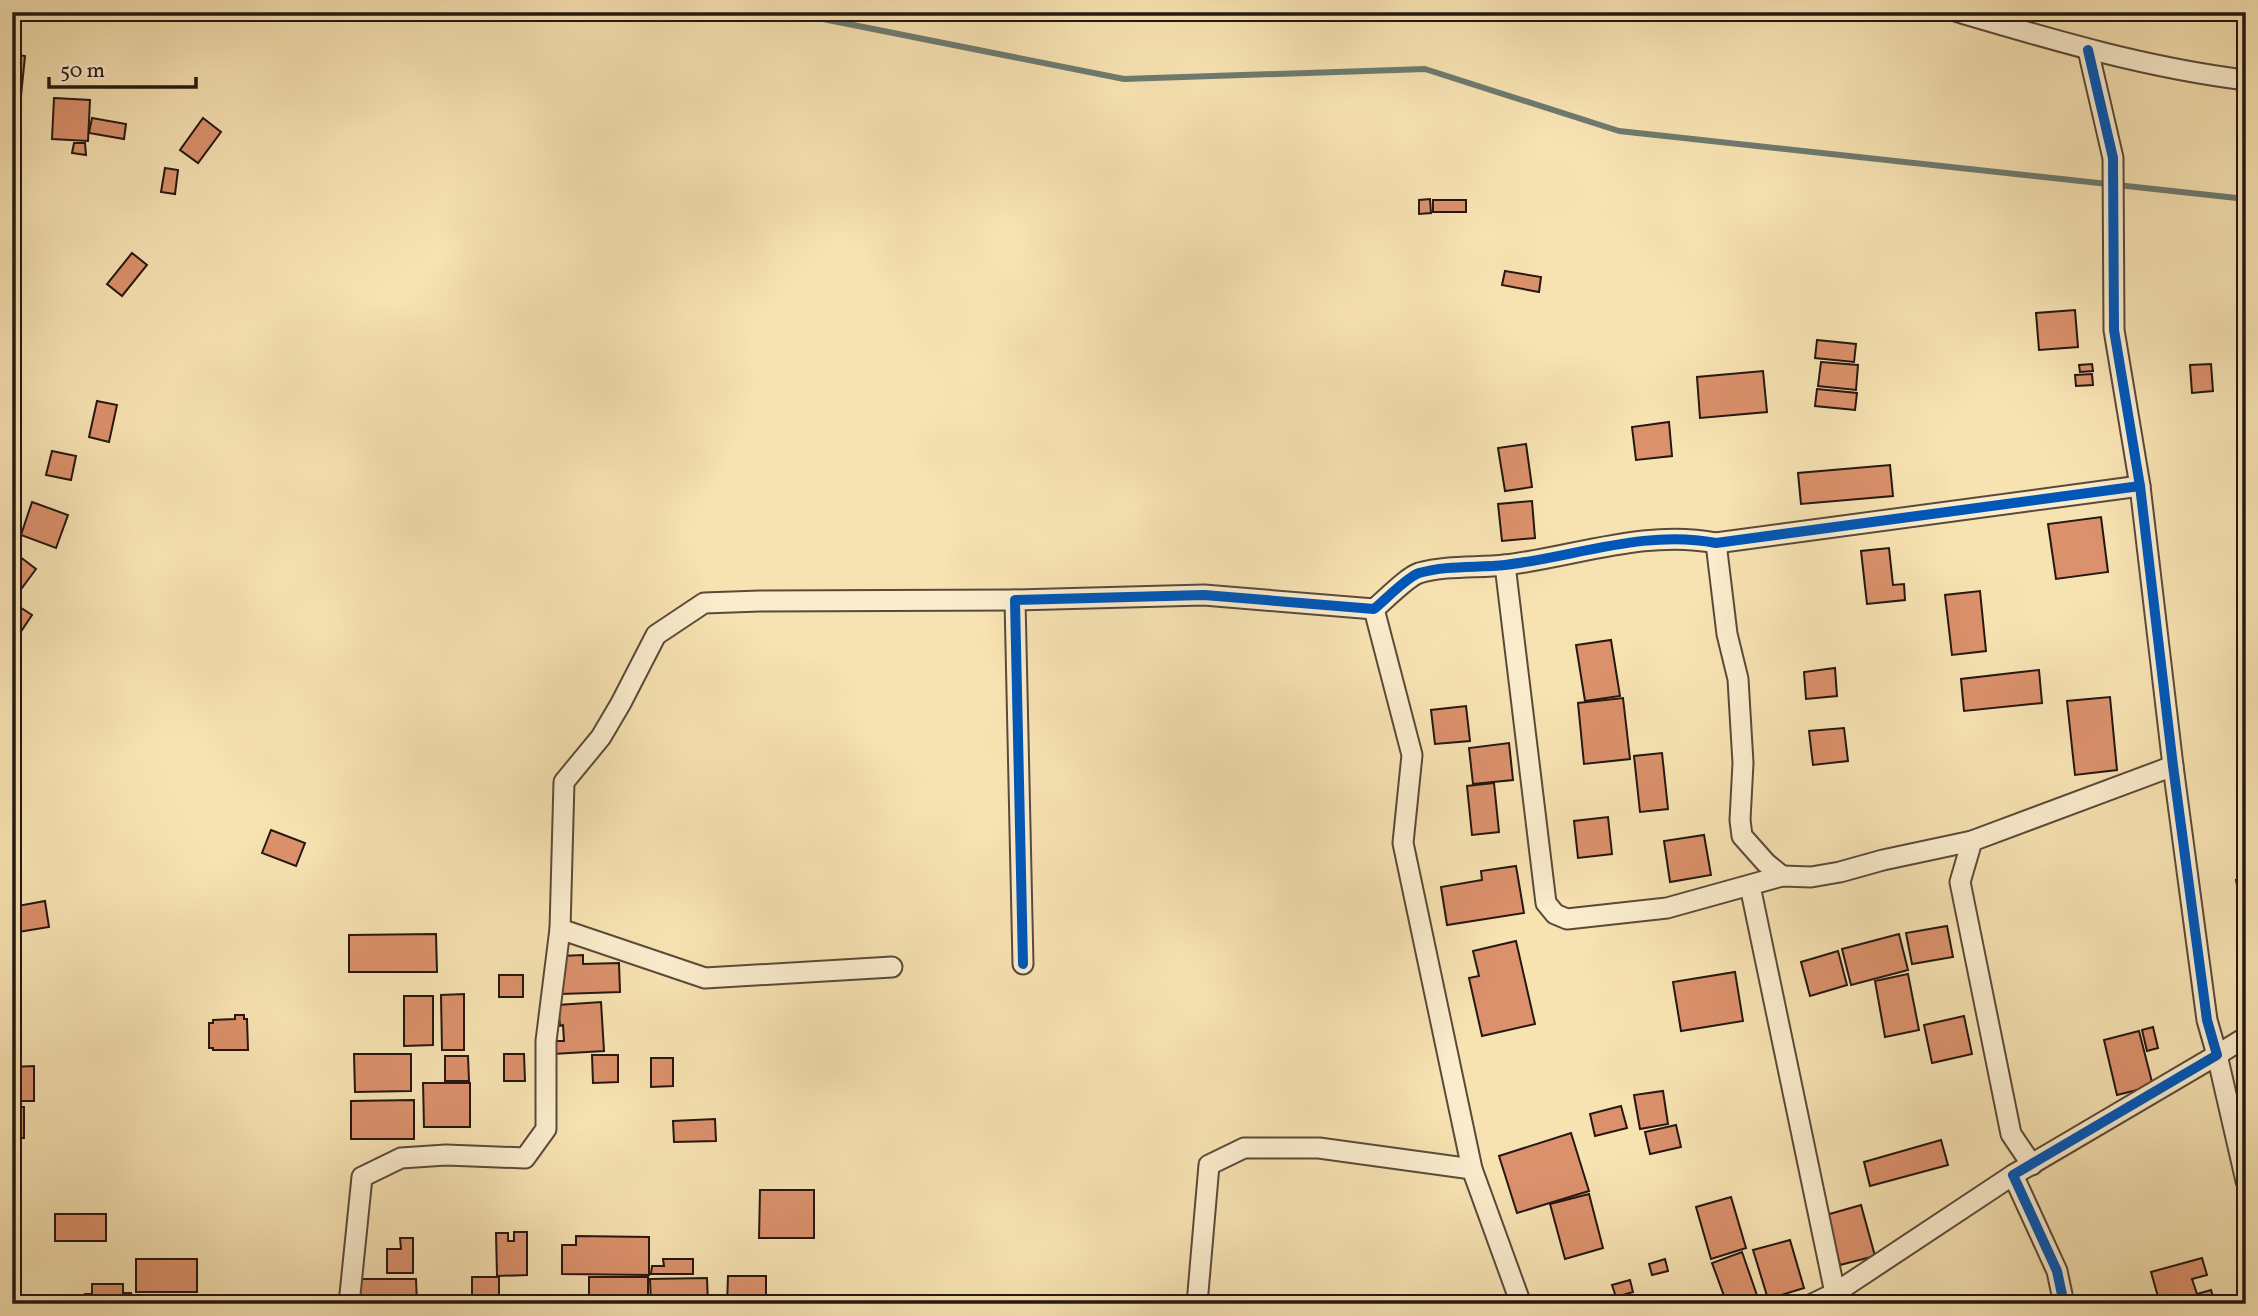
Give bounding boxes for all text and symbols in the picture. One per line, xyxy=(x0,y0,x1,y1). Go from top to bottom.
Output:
scale bar xyxy=(49,46,196,90)
text: 50 m xyxy=(60,57,105,86)

